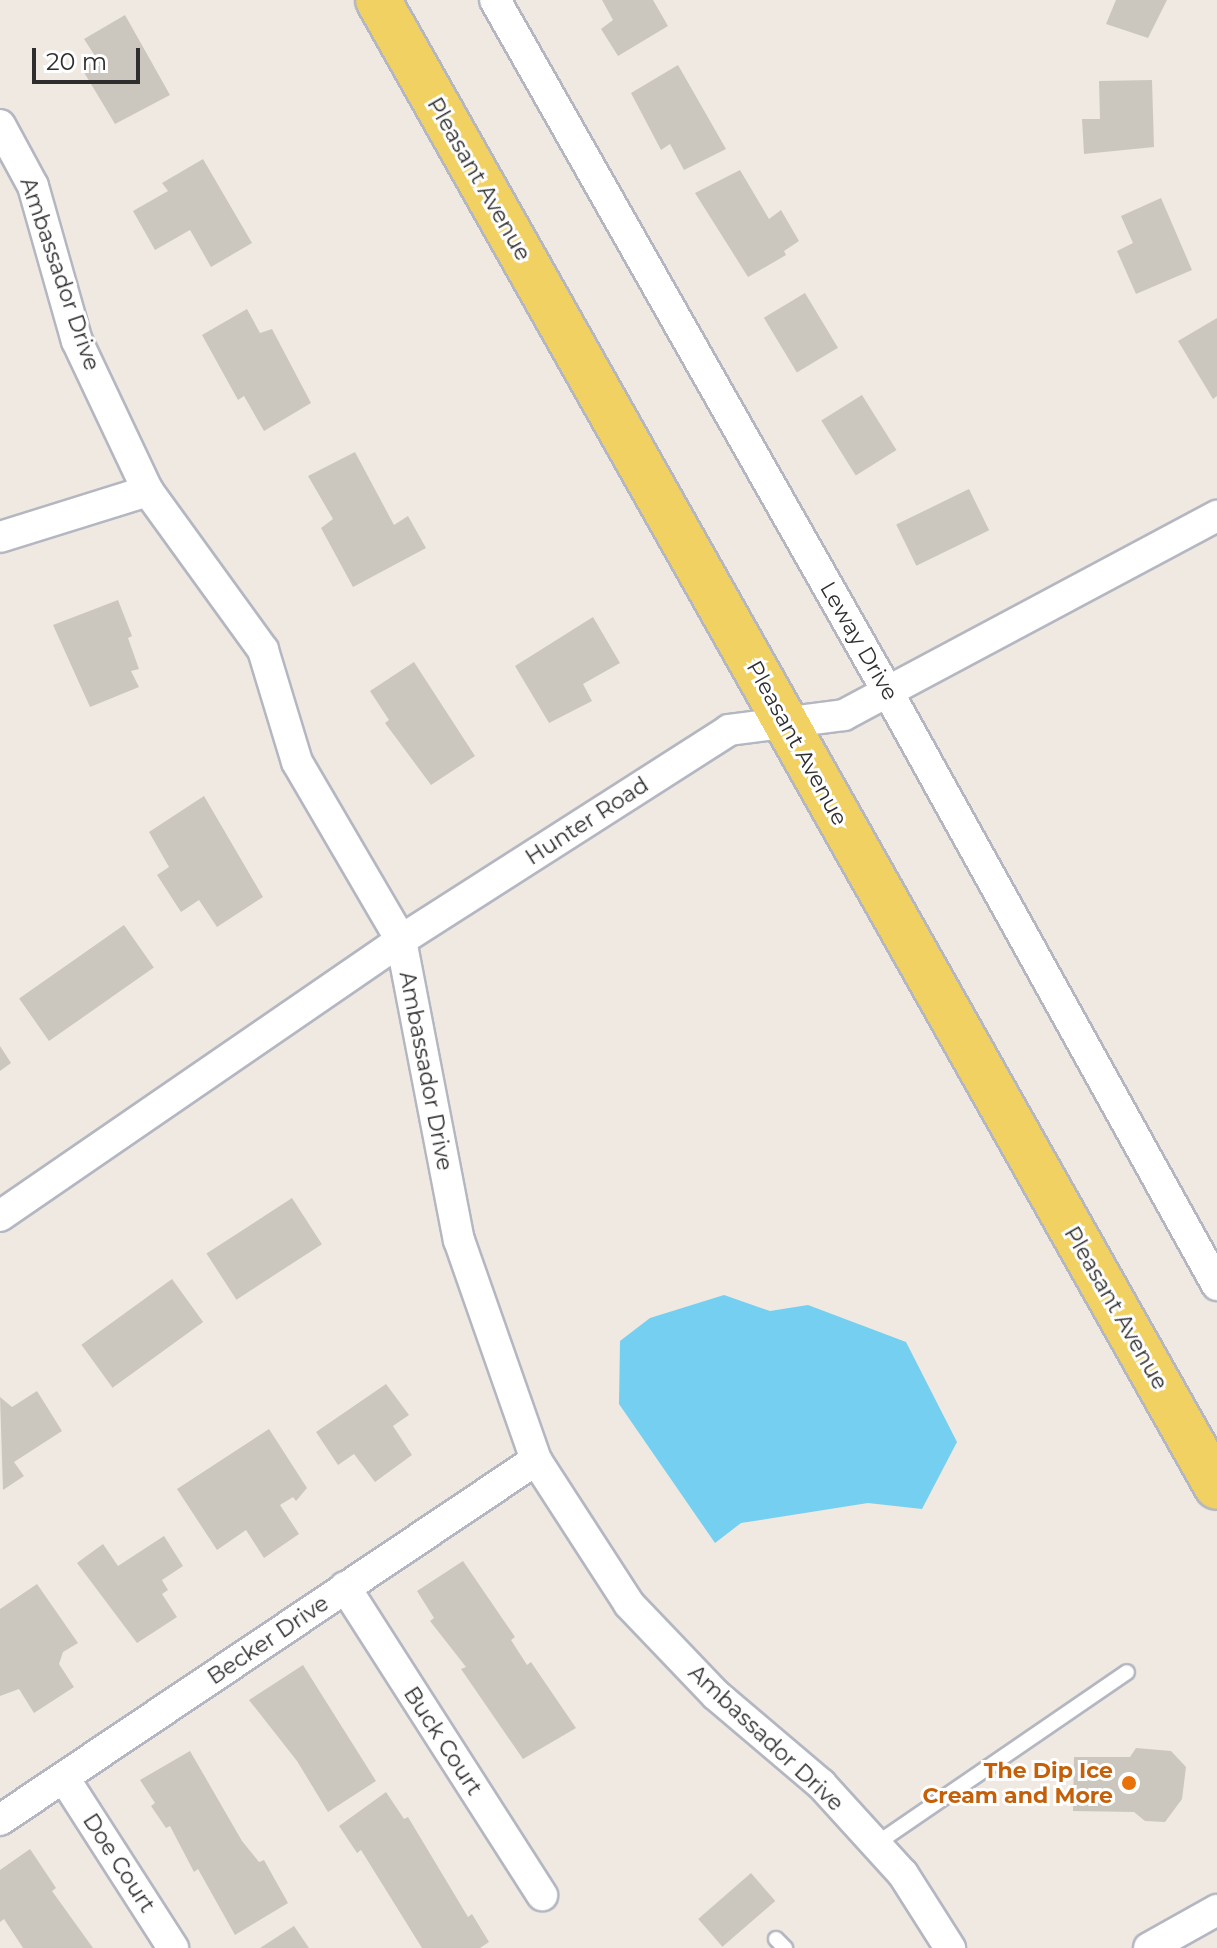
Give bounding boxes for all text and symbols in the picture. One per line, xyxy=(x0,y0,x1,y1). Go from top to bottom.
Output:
scale bar xyxy=(36,32,144,82)
text: 20 m xyxy=(46,47,107,76)
street label: Pleasant Avenue xyxy=(422,93,536,265)
street label: Ambassador Drive xyxy=(15,174,105,374)
street label: Leway Drive xyxy=(814,577,904,705)
street label: Pleasant Avenue xyxy=(741,656,853,830)
street label: Hunter Road xyxy=(520,771,654,871)
street label: Ambassador Drive xyxy=(394,969,458,1173)
street label: Pleasant Avenue xyxy=(1059,1222,1173,1394)
street label: Becker Drive xyxy=(202,1590,334,1690)
street label: Ambassador Drive xyxy=(683,1659,849,1817)
street label: Buck Court xyxy=(398,1682,488,1800)
place label: The Dip Ice Cream and More xyxy=(922,1757,1113,1808)
marker: The Dip Ice Cream and More xyxy=(1120,1774,1138,1792)
street label: Doe Court xyxy=(77,1809,161,1917)

